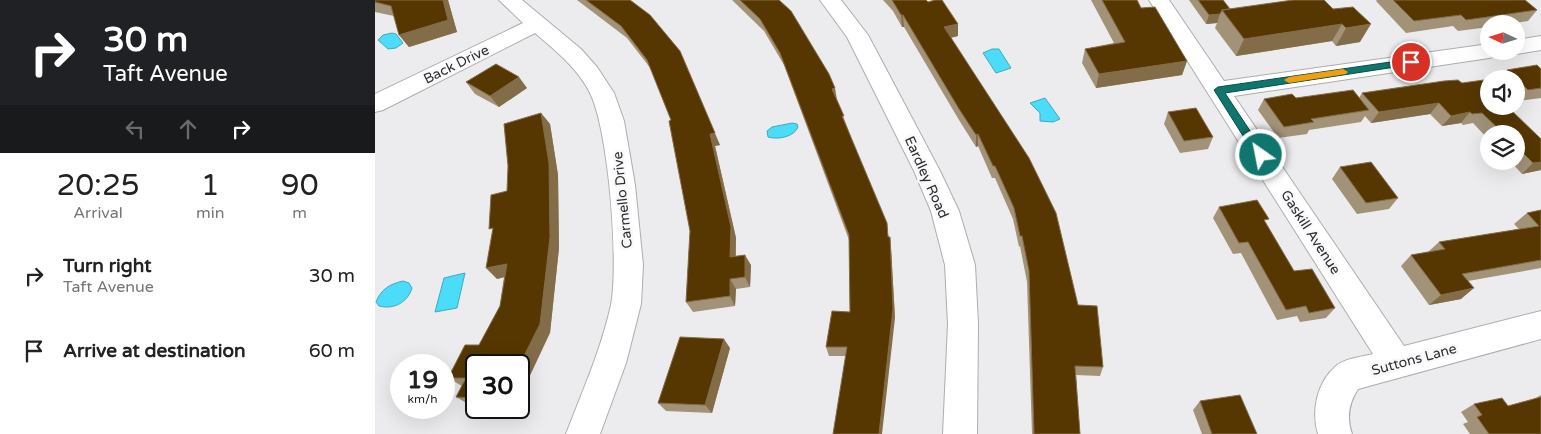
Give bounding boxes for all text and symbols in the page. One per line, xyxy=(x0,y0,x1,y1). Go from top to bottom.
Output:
north arrow xyxy=(1480,15,1525,60)
map controls xyxy=(1480,15,1525,170)
text: 30 m xyxy=(103,19,188,61)
icon: right xyxy=(20,20,85,85)
street label: Back Drive xyxy=(421,41,492,88)
pin xyxy=(1390,41,1432,83)
icon: arrive xyxy=(1397,48,1425,76)
text: Taft Avenue xyxy=(103,61,228,87)
button: sound xyxy=(1480,70,1525,115)
icon: left xyxy=(121,115,149,143)
icon: ahead xyxy=(174,115,202,143)
icon: right xyxy=(227,115,255,143)
button: layers xyxy=(1480,125,1525,170)
position arrow xyxy=(1234,128,1286,180)
street label: Eardley Road xyxy=(901,133,952,221)
street label: Carmello Drive xyxy=(609,151,636,249)
text: 20:25 xyxy=(56,167,140,204)
text: 1 xyxy=(201,167,220,204)
text: 90 xyxy=(281,167,319,204)
street label: Gaskill Avenue xyxy=(1277,187,1344,278)
text: Arrival xyxy=(73,203,123,223)
text: min xyxy=(196,203,224,223)
text: m xyxy=(292,203,307,223)
text: Turn right xyxy=(63,255,151,277)
icon: right xyxy=(20,262,48,290)
text: 30 m xyxy=(309,265,355,287)
text: Taft Avenue xyxy=(63,277,154,297)
icon: arrive xyxy=(20,337,48,365)
text: Arrive at destination xyxy=(63,340,246,362)
text: 60 m xyxy=(309,340,355,362)
street label: Suttons Lane xyxy=(1370,340,1459,379)
speed limit sign: 30 xyxy=(465,354,530,419)
text: 19 xyxy=(407,365,438,395)
text: km/h xyxy=(407,392,438,406)

